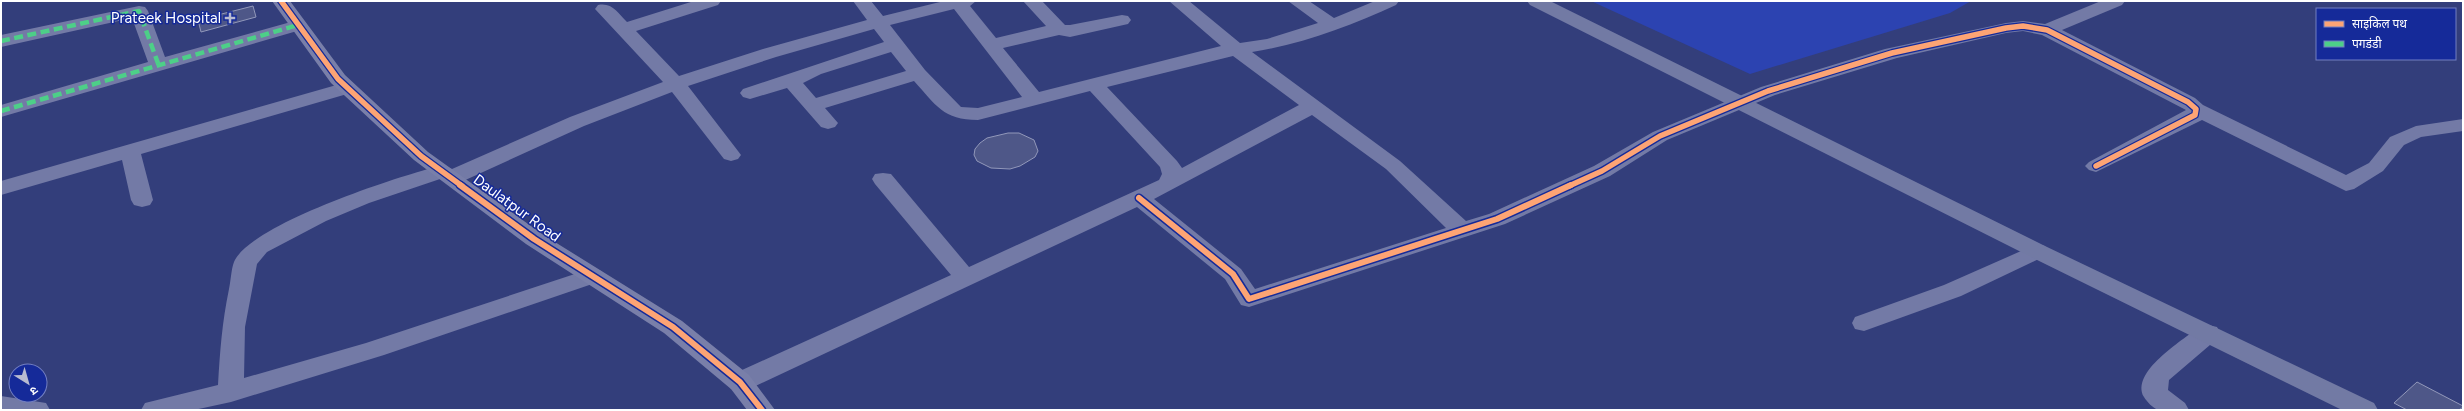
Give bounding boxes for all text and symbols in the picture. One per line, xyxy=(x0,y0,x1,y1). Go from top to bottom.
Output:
legend xyxy=(2316,8,2456,60)
place label: Prateek Hospital xyxy=(111,9,221,27)
marker: Prateek Hospital xyxy=(224,12,236,24)
text: साइकिल पथ xyxy=(2352,16,2407,31)
text: पगडंडी xyxy=(2352,36,2382,51)
street label: Daulatpur Road xyxy=(470,170,564,246)
north arrow xyxy=(8,363,48,403)
text: उ xyxy=(27,383,40,398)

